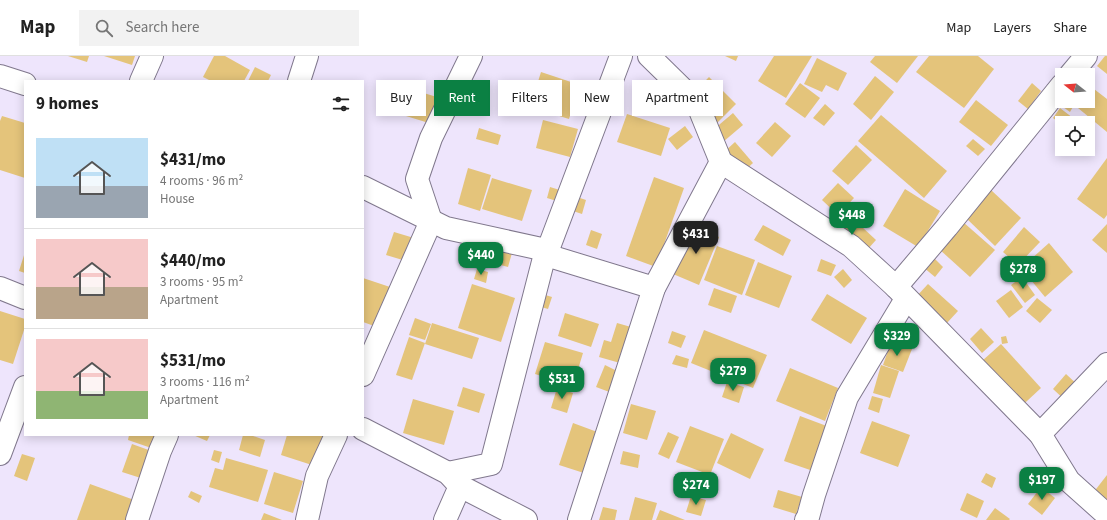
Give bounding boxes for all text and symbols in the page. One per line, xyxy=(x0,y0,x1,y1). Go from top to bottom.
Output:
search box xyxy=(79,10,359,46)
text: Map xyxy=(20,14,55,41)
icon: search xyxy=(93,17,115,39)
text: Search here xyxy=(125,17,199,38)
text: Map xyxy=(946,18,971,38)
text: Layers xyxy=(993,18,1031,38)
text: Share xyxy=(1053,18,1087,38)
north arrow xyxy=(1055,68,1095,108)
map controls xyxy=(1055,68,1095,156)
chip: Buy xyxy=(376,80,426,116)
chip: Rent xyxy=(434,80,490,116)
chip: Filters xyxy=(498,80,562,116)
chip: New xyxy=(570,80,624,116)
chip: Apartment xyxy=(632,80,723,116)
text: 9 homes xyxy=(36,92,98,116)
icon: filters xyxy=(330,93,352,115)
button: locate xyxy=(1055,116,1095,156)
text: $431/mo xyxy=(160,148,226,172)
icon: home xyxy=(68,154,116,202)
text: 4 rooms · 96 m² xyxy=(160,172,243,190)
text: House xyxy=(160,190,195,208)
pin: $448 xyxy=(828,202,876,236)
text: $448 xyxy=(838,206,866,224)
pin: $431 xyxy=(672,221,720,255)
text: $431 xyxy=(682,225,710,243)
pin: $440 xyxy=(457,242,505,276)
text: $440 xyxy=(467,246,495,264)
text: $440/mo xyxy=(160,249,226,273)
icon: home xyxy=(68,255,116,303)
pin: $278 xyxy=(999,256,1047,290)
text: $278 xyxy=(1009,260,1037,278)
text: 3 rooms · 95 m² xyxy=(160,273,243,291)
text: Apartment xyxy=(160,291,218,309)
pin: $329 xyxy=(873,323,921,357)
text: $329 xyxy=(883,327,911,345)
text: $531/mo xyxy=(160,349,226,373)
icon: home xyxy=(68,355,116,403)
pin: $279 xyxy=(709,358,757,392)
text: $279 xyxy=(719,362,747,380)
pin: $531 xyxy=(538,366,586,400)
text: $531 xyxy=(548,370,576,388)
text: 3 rooms · 116 m² xyxy=(160,373,250,391)
text: Apartment xyxy=(160,391,218,409)
pin: $197 xyxy=(1018,467,1066,501)
text: $197 xyxy=(1028,471,1056,489)
pin: $274 xyxy=(672,472,720,506)
text: $274 xyxy=(682,476,710,494)

